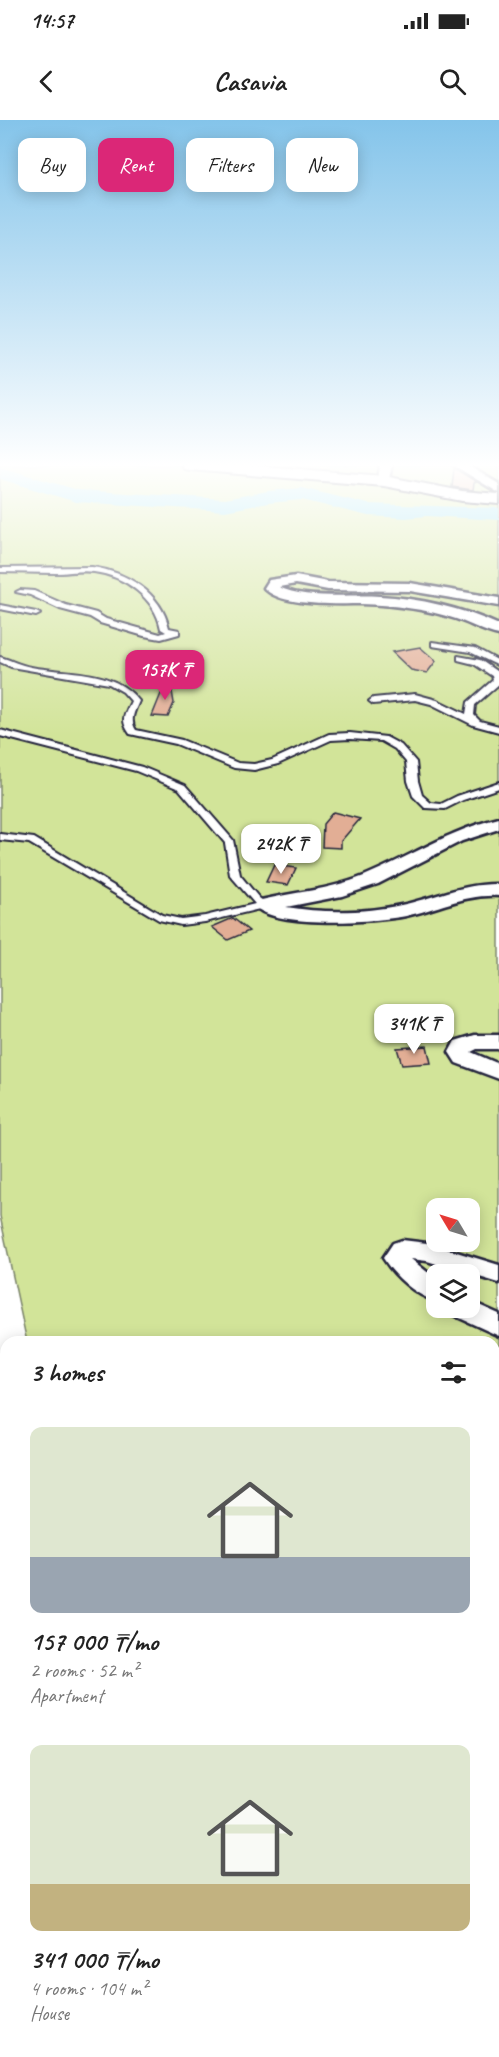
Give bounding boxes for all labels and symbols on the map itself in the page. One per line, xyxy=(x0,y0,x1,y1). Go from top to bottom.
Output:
pin: 157K ₸ xyxy=(116,650,214,701)
pin: 242K ₸ xyxy=(232,824,330,875)
pin: 341K ₸ xyxy=(365,1004,463,1055)
north arrow xyxy=(426,1198,480,1252)

